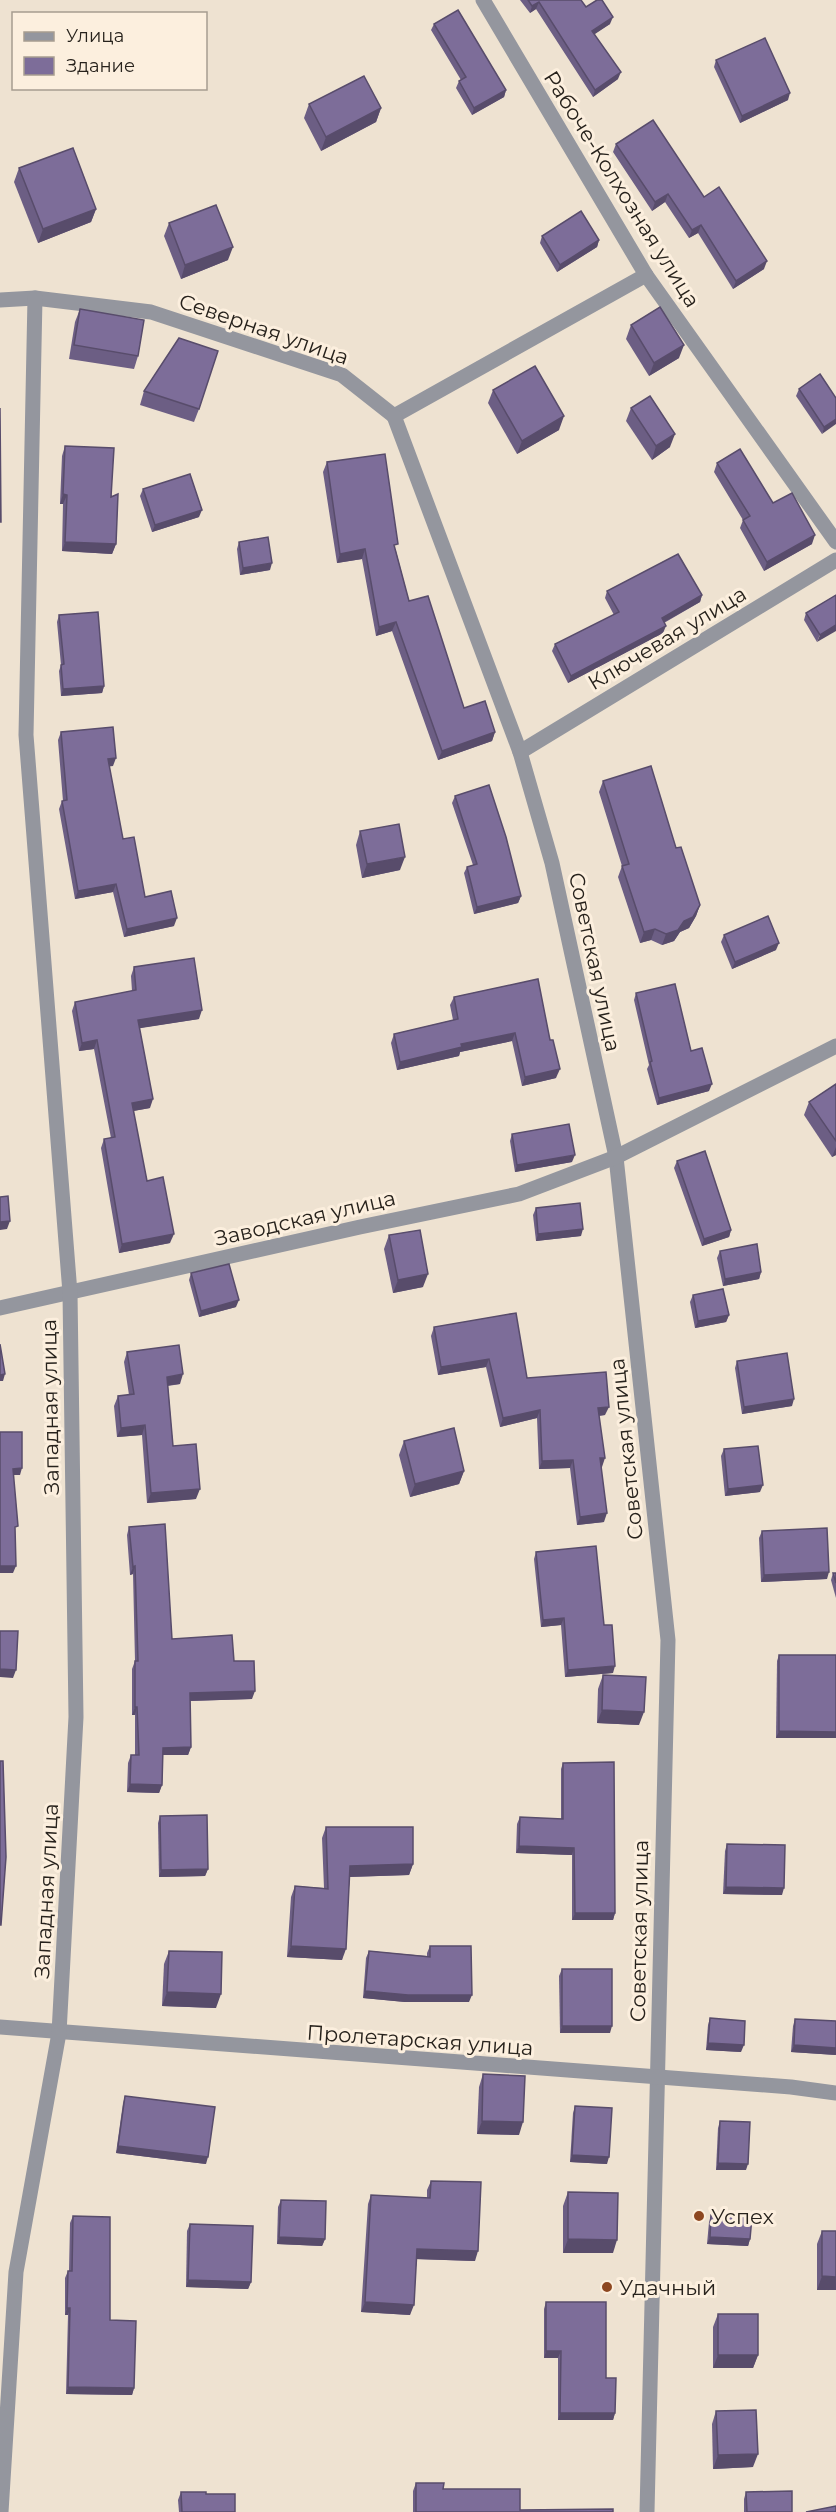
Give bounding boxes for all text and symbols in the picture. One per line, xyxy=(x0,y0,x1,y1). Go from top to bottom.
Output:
legend xyxy=(12,12,207,90)
text: Улица xyxy=(66,25,124,47)
text: Здание xyxy=(66,55,135,77)
street label: Рабоче-Колхозная улица xyxy=(539,66,705,312)
street label: Северная улица xyxy=(176,288,352,370)
street label: Ключевая улица xyxy=(583,581,751,695)
street label: Советская улица xyxy=(564,870,626,1054)
street label: Заводская улица xyxy=(212,1185,398,1251)
street label: Западная улица xyxy=(36,1319,64,1495)
street label: Советская улица xyxy=(604,1357,648,1541)
street label: Западная улица xyxy=(29,1803,63,1979)
street label: Советская улица xyxy=(625,1840,653,2022)
street label: Пролетарская улица xyxy=(306,2020,534,2060)
place label: Успех xyxy=(711,2204,774,2229)
marker: Успех xyxy=(692,2209,706,2223)
place label: Удачный xyxy=(619,2275,716,2300)
marker: Удачный xyxy=(600,2280,614,2294)

